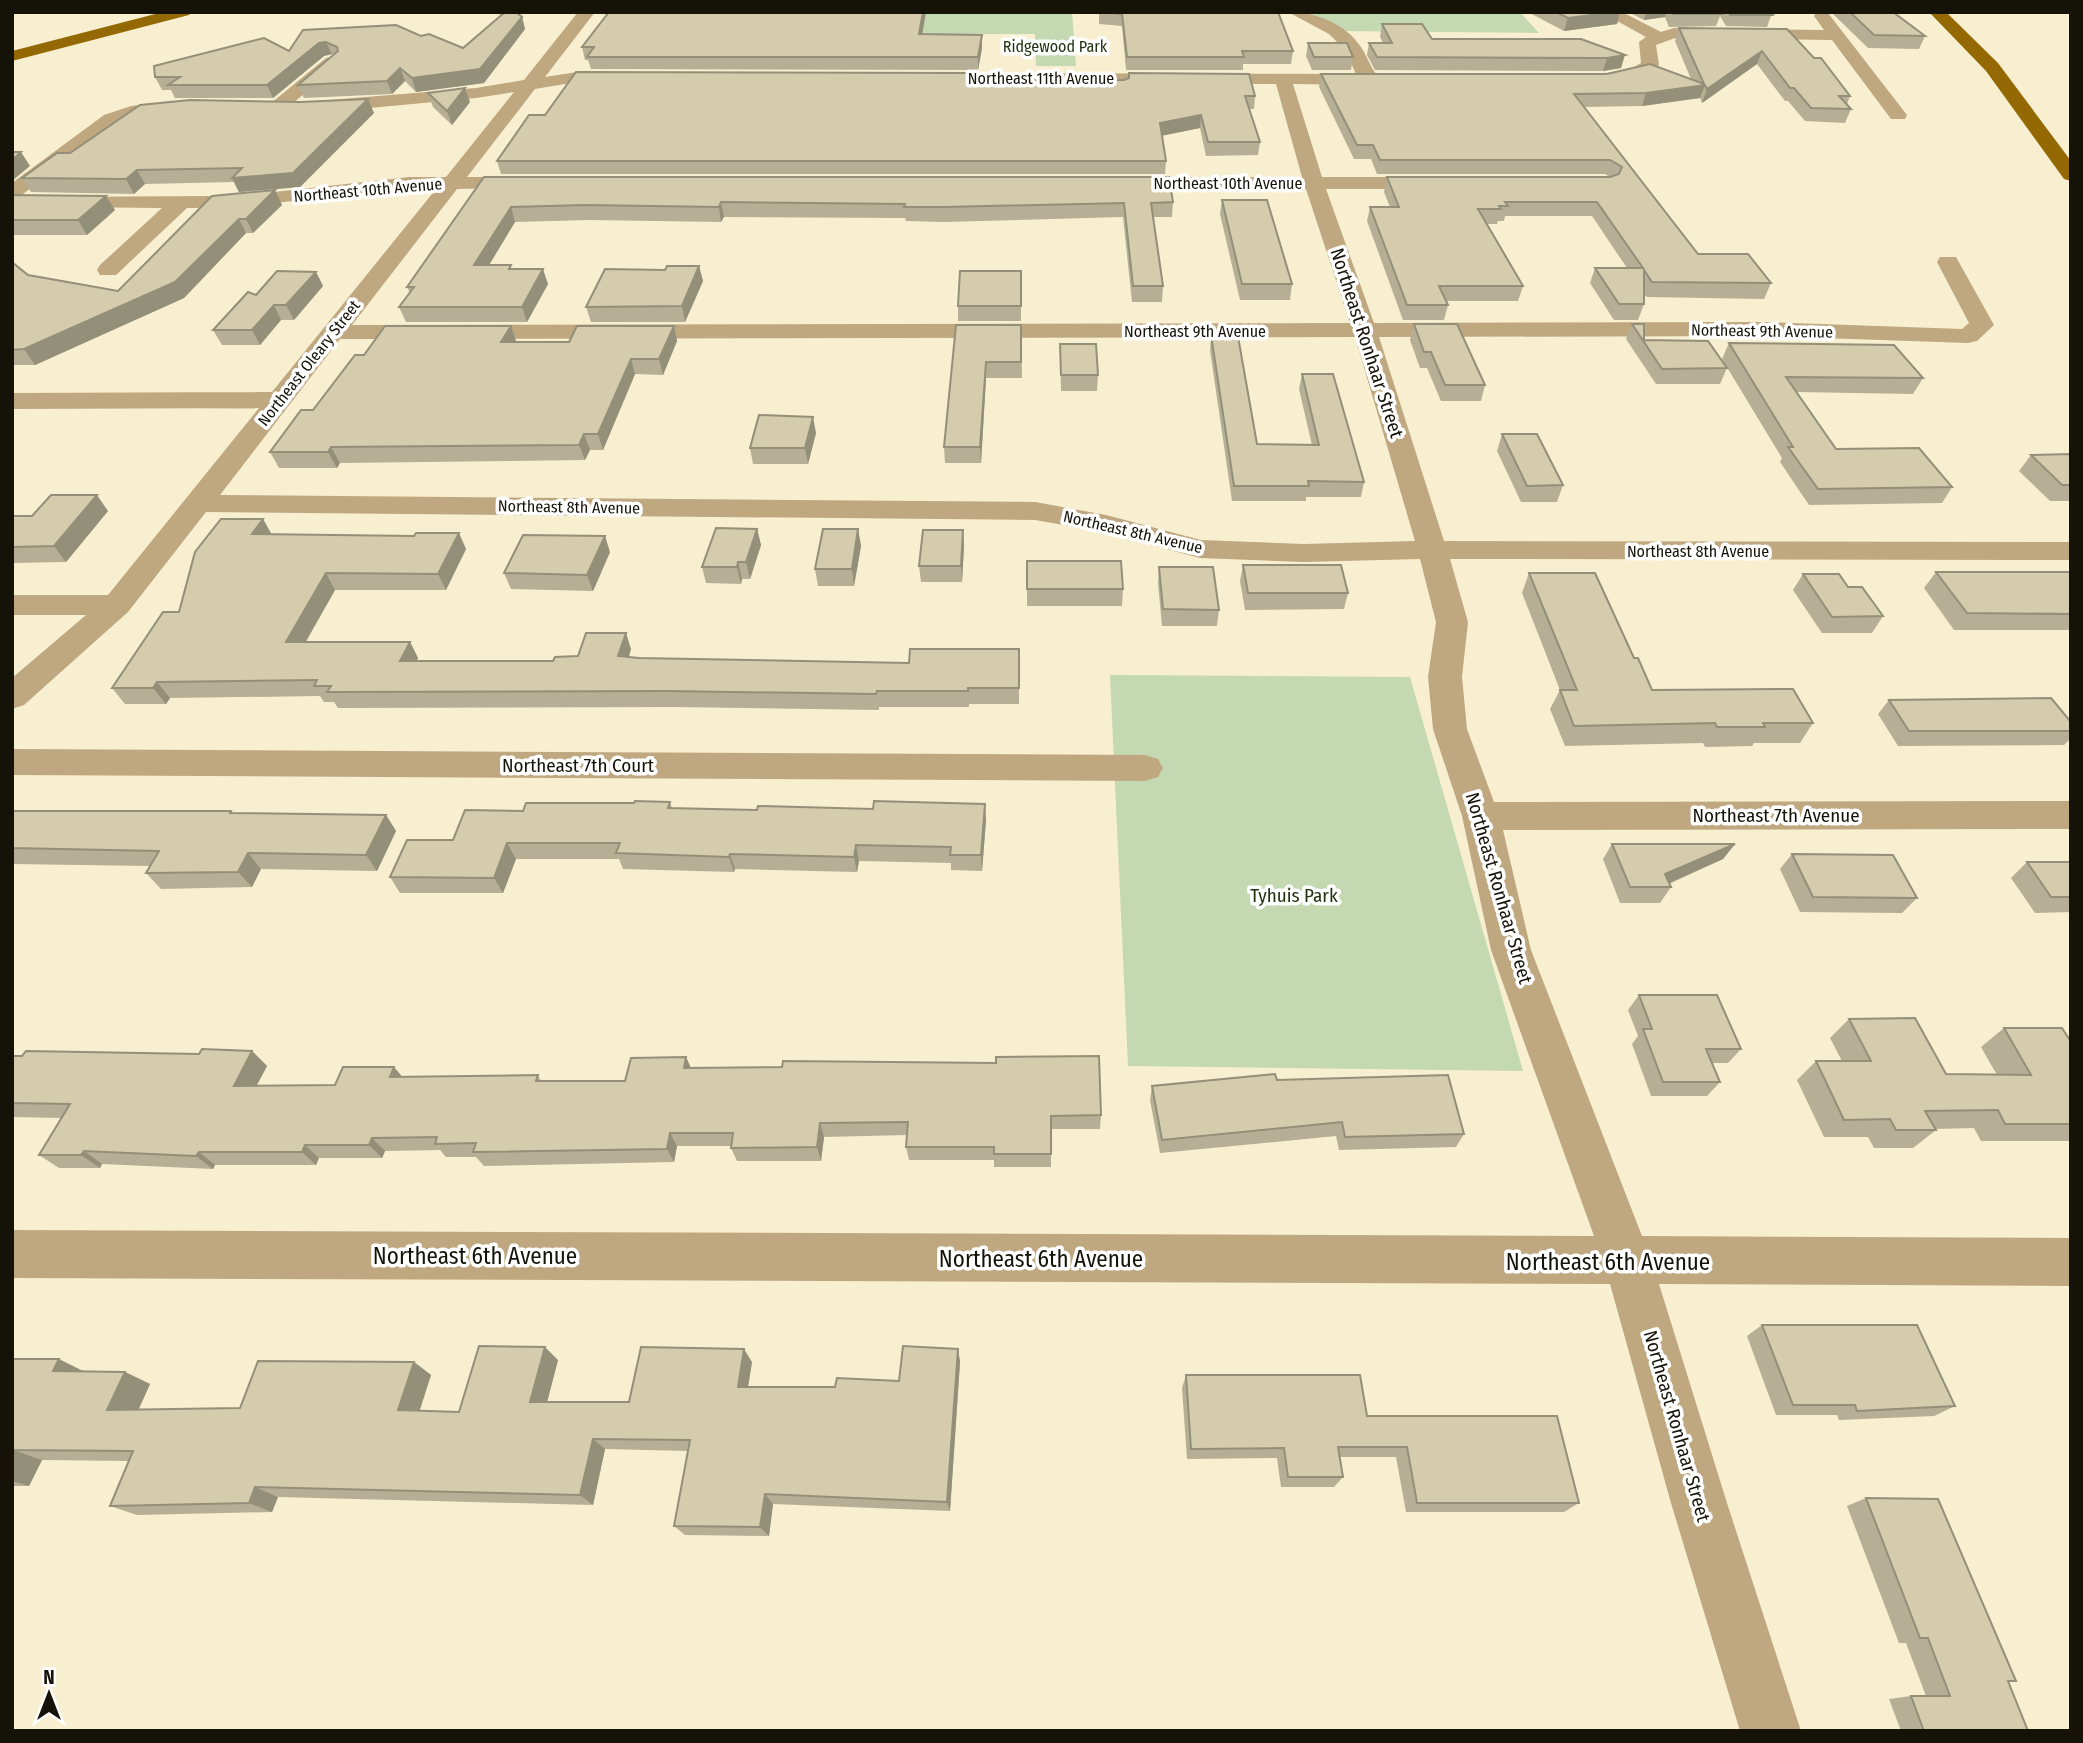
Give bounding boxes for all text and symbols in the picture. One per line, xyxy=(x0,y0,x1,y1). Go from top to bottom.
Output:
park label: Ridgewood Park xyxy=(1003,37,1108,56)
street label: Northeast 11th Avenue xyxy=(968,69,1114,88)
street label: Northeast 10th Avenue xyxy=(293,174,443,206)
street label: Northeast 10th Avenue xyxy=(1154,174,1302,193)
street label: Northeast Ronhaar Street xyxy=(1325,245,1409,441)
street label: Northeast Oleary Street xyxy=(254,296,364,430)
street label: Northeast 9th Avenue xyxy=(1691,320,1833,342)
street label: Northeast 9th Avenue xyxy=(1124,322,1266,341)
street label: Northeast 8th Avenue xyxy=(498,496,640,518)
street label: Northeast 8th Avenue xyxy=(1062,507,1204,557)
street label: Northeast 8th Avenue xyxy=(1627,542,1769,561)
street label: Northeast 7th Court xyxy=(502,754,655,777)
street label: Northeast Ronhaar Street xyxy=(1461,790,1538,987)
street label: Northeast 7th Avenue xyxy=(1692,804,1860,827)
park label: Tyhuis Park xyxy=(1250,884,1338,907)
street label: Northeast 6th Avenue xyxy=(373,1242,577,1270)
street label: Northeast 6th Avenue xyxy=(939,1245,1143,1273)
street label: Northeast 6th Avenue xyxy=(1506,1248,1710,1276)
street label: Northeast Ronhaar Street xyxy=(1639,1328,1716,1525)
north arrow xyxy=(14,1659,84,1729)
text: N xyxy=(43,1666,55,1689)

